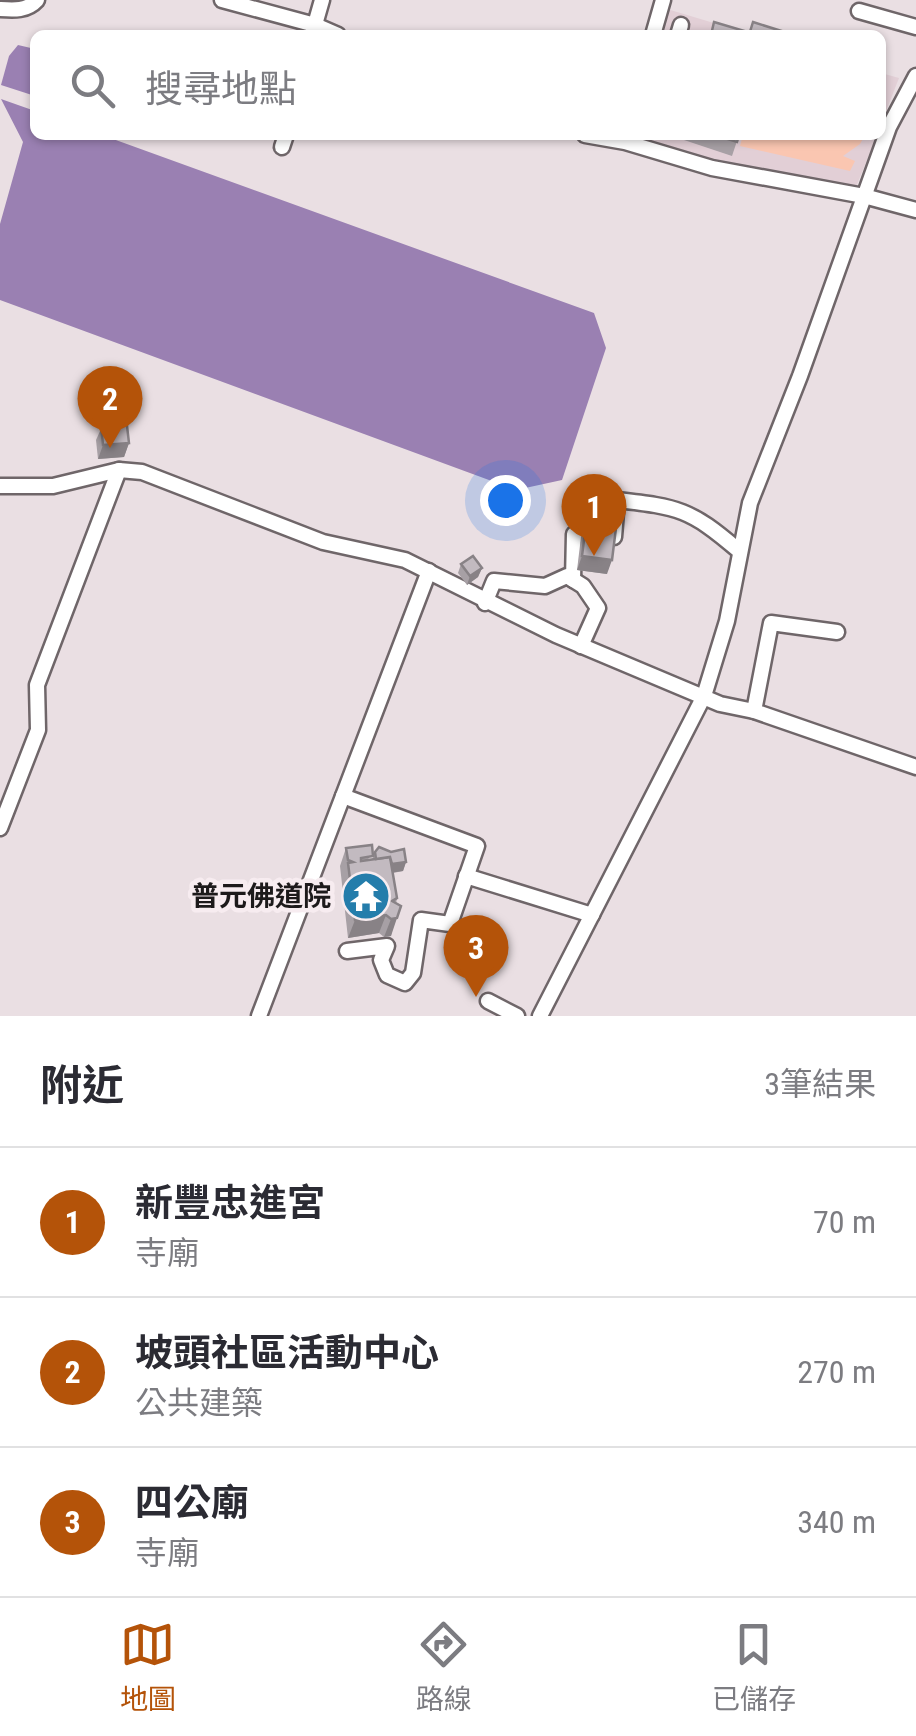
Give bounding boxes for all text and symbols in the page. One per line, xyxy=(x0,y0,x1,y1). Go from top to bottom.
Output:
search box xyxy=(30,30,886,140)
icon: search xyxy=(65,58,120,113)
text: 搜尋地點 xyxy=(145,67,297,111)
pin: 2 xyxy=(78,366,142,448)
pin: 1 xyxy=(562,474,626,556)
your location xyxy=(480,475,531,526)
temple icon: 普元佛道院 xyxy=(340,870,392,922)
place label: 普元佛道院 xyxy=(191,880,331,913)
pin: 3 xyxy=(444,914,508,997)
text: 附近 xyxy=(40,1061,124,1110)
text: 3筆結果 xyxy=(764,1065,876,1103)
text: 新豐忠進宮 xyxy=(135,1181,325,1225)
text: 1 xyxy=(64,1203,81,1241)
text: 70 m xyxy=(813,1203,876,1241)
text: 寺廟 xyxy=(135,1234,199,1272)
text: 坡頭社區活動中心 xyxy=(135,1331,439,1375)
text: 2 xyxy=(64,1353,81,1391)
text: 270 m xyxy=(797,1353,876,1391)
text: 公共建築 xyxy=(135,1384,263,1422)
text: 四公廟 xyxy=(135,1481,249,1525)
text: 3 xyxy=(64,1503,81,1541)
text: 340 m xyxy=(797,1503,876,1541)
text: 寺廟 xyxy=(135,1534,199,1572)
tab: 地圖 xyxy=(120,1617,176,1717)
tab: 路線 xyxy=(416,1617,472,1717)
tab: 已儲存 xyxy=(712,1617,796,1717)

